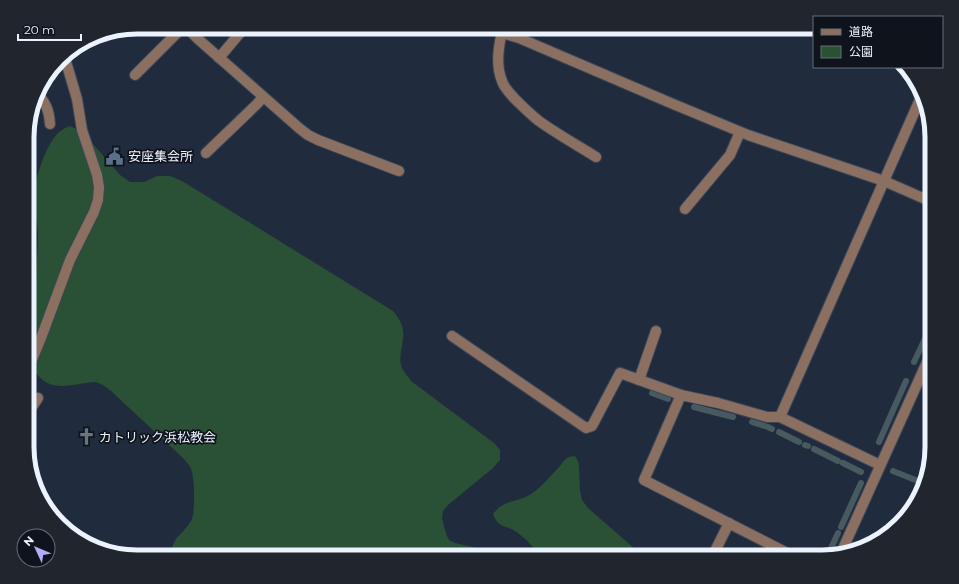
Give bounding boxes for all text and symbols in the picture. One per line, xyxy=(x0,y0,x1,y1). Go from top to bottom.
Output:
scale bar xyxy=(18,16,81,42)
legend xyxy=(813,16,943,68)
text: 20 m xyxy=(24,22,55,37)
text: 道路 xyxy=(849,24,873,39)
text: 公園 xyxy=(849,44,873,59)
public building icon: 安座集会所 xyxy=(105,146,125,166)
place label: 安座集会所 xyxy=(128,148,193,164)
church icon: カトリック浜松教会 xyxy=(76,427,96,447)
place label: カトリック浜松教会 xyxy=(99,429,216,445)
north arrow xyxy=(16,528,56,568)
text: N xyxy=(21,533,37,549)

